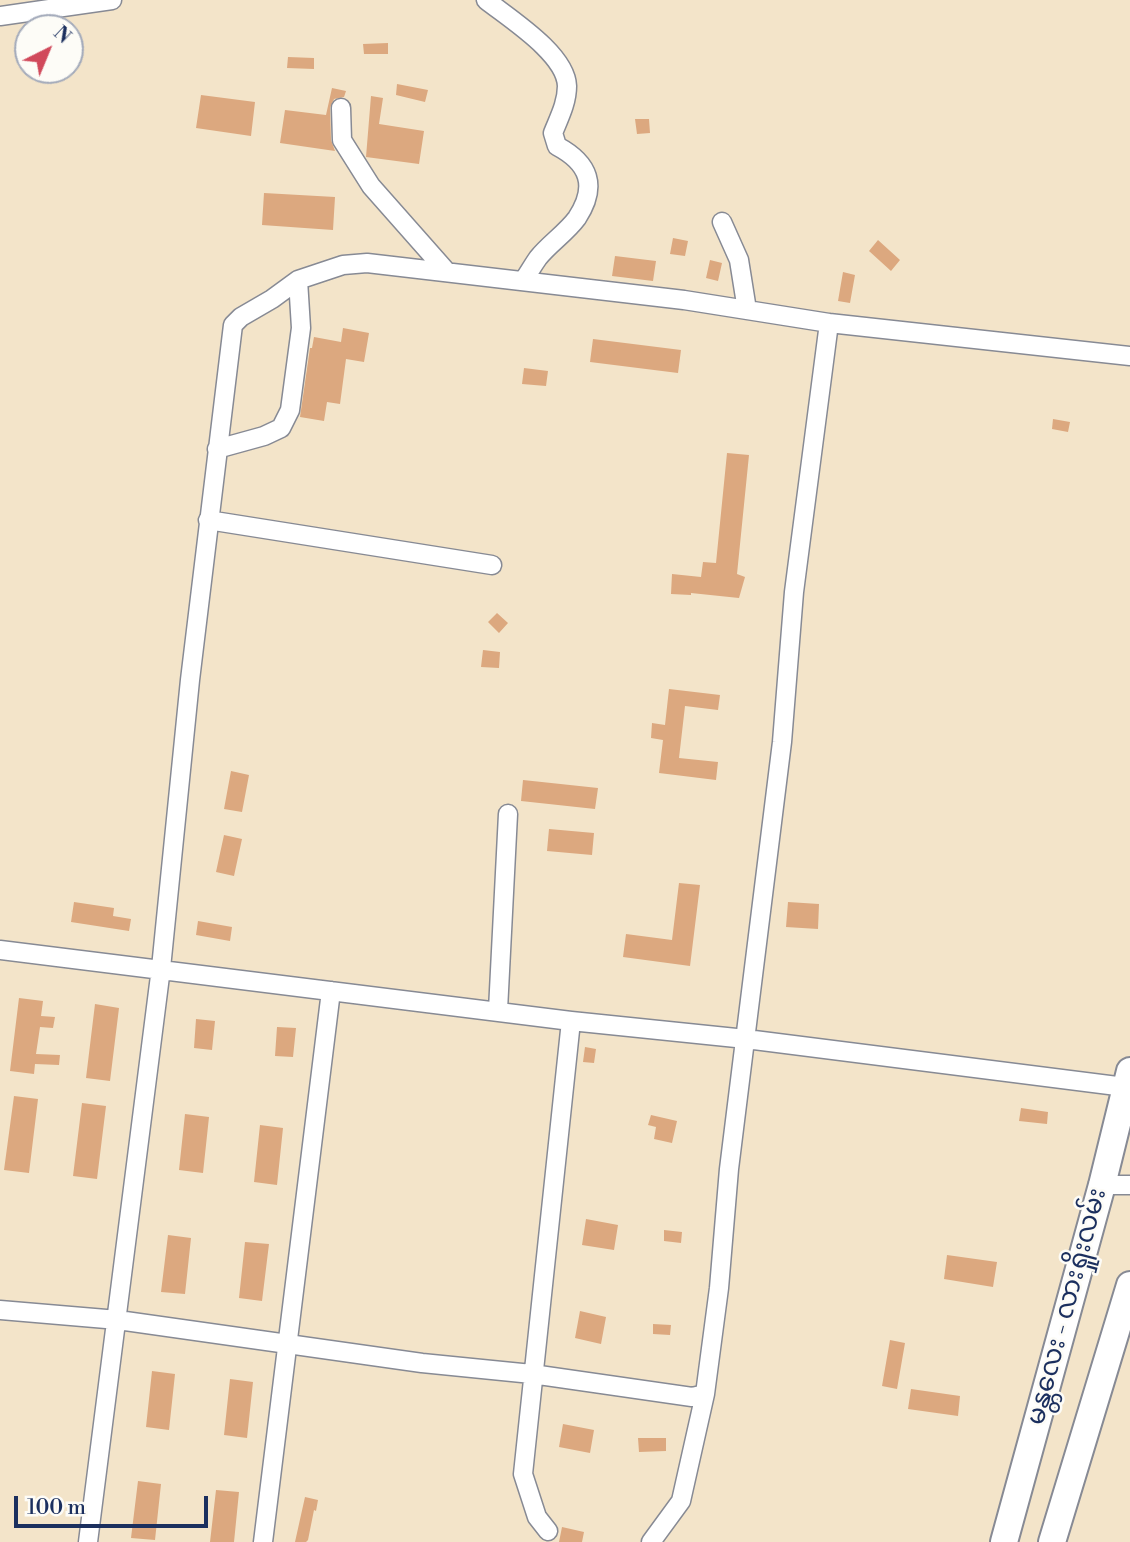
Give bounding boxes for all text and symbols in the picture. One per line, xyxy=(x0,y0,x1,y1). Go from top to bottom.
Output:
north arrow xyxy=(14,14,84,84)
text: N xyxy=(48,21,76,49)
street label: မန္တလေး - လားရှိုးလမ်း xyxy=(1021,1185,1115,1429)
scale bar xyxy=(18,1482,212,1526)
text: 100 m xyxy=(27,1495,86,1521)

